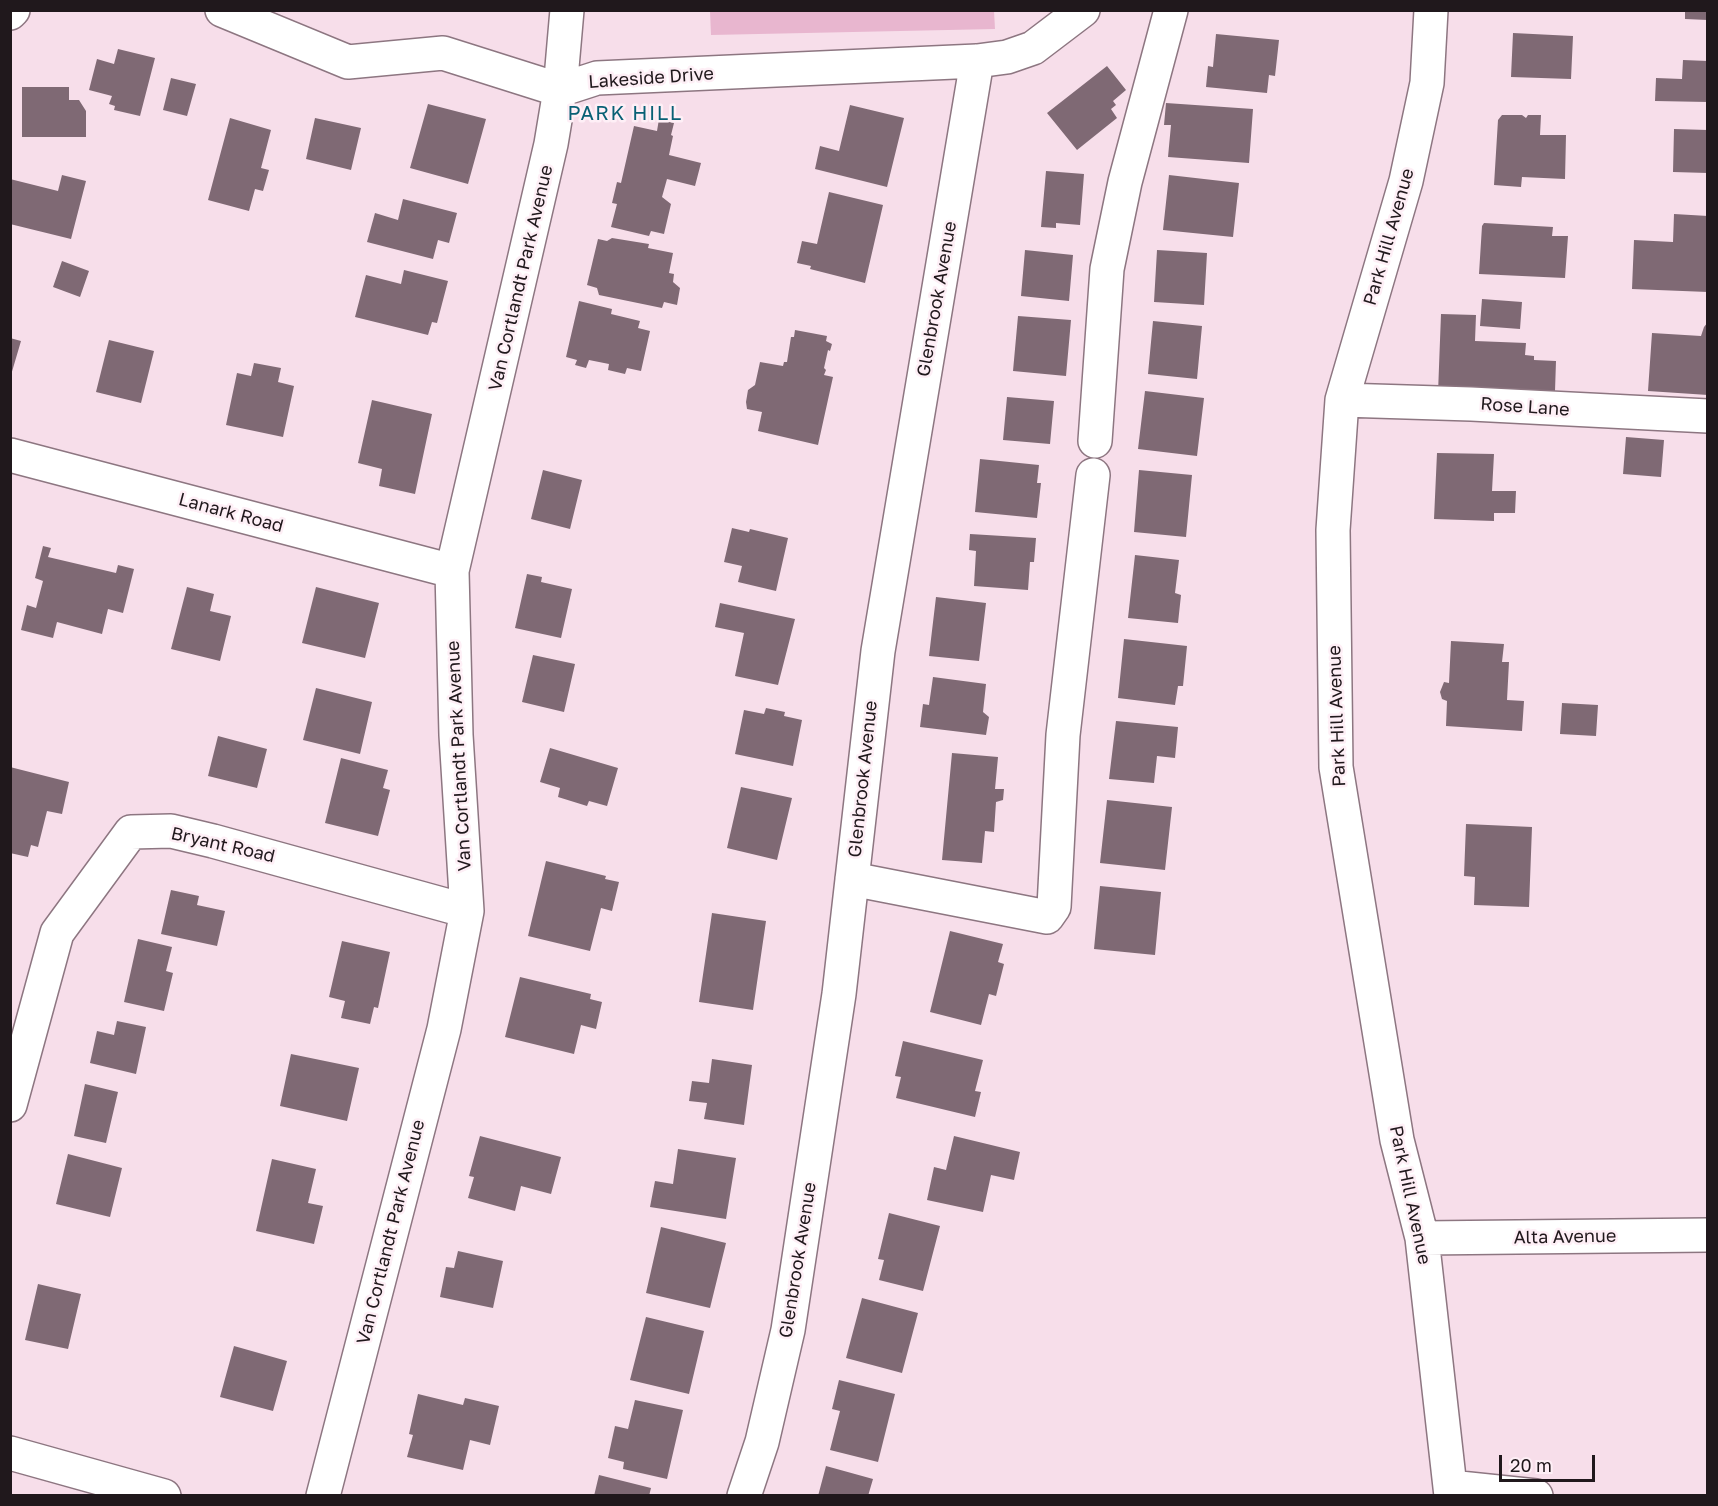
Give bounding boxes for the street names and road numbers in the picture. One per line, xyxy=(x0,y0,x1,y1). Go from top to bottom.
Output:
street label: Lakeside Drive xyxy=(587,63,715,93)
street label: Van Cortlandt Park Avenue xyxy=(484,163,558,393)
street label: Park Hill Avenue xyxy=(1359,166,1419,308)
street label: Glenbrook Avenue xyxy=(913,220,961,378)
street label: Rose Lane xyxy=(1480,393,1570,421)
street label: Lanark Road xyxy=(176,489,286,537)
street label: Van Cortlandt Park Avenue xyxy=(442,640,476,872)
street label: Park Hill Avenue xyxy=(1324,645,1350,787)
street label: Glenbrook Avenue xyxy=(844,700,882,858)
street label: Bryant Road xyxy=(169,823,277,867)
street label: Van Cortlandt Park Avenue xyxy=(353,1117,429,1347)
street label: Park Hill Avenue xyxy=(1385,1124,1435,1266)
street label: Glenbrook Avenue xyxy=(775,1181,821,1339)
street label: Alta Avenue xyxy=(1514,1225,1616,1249)

